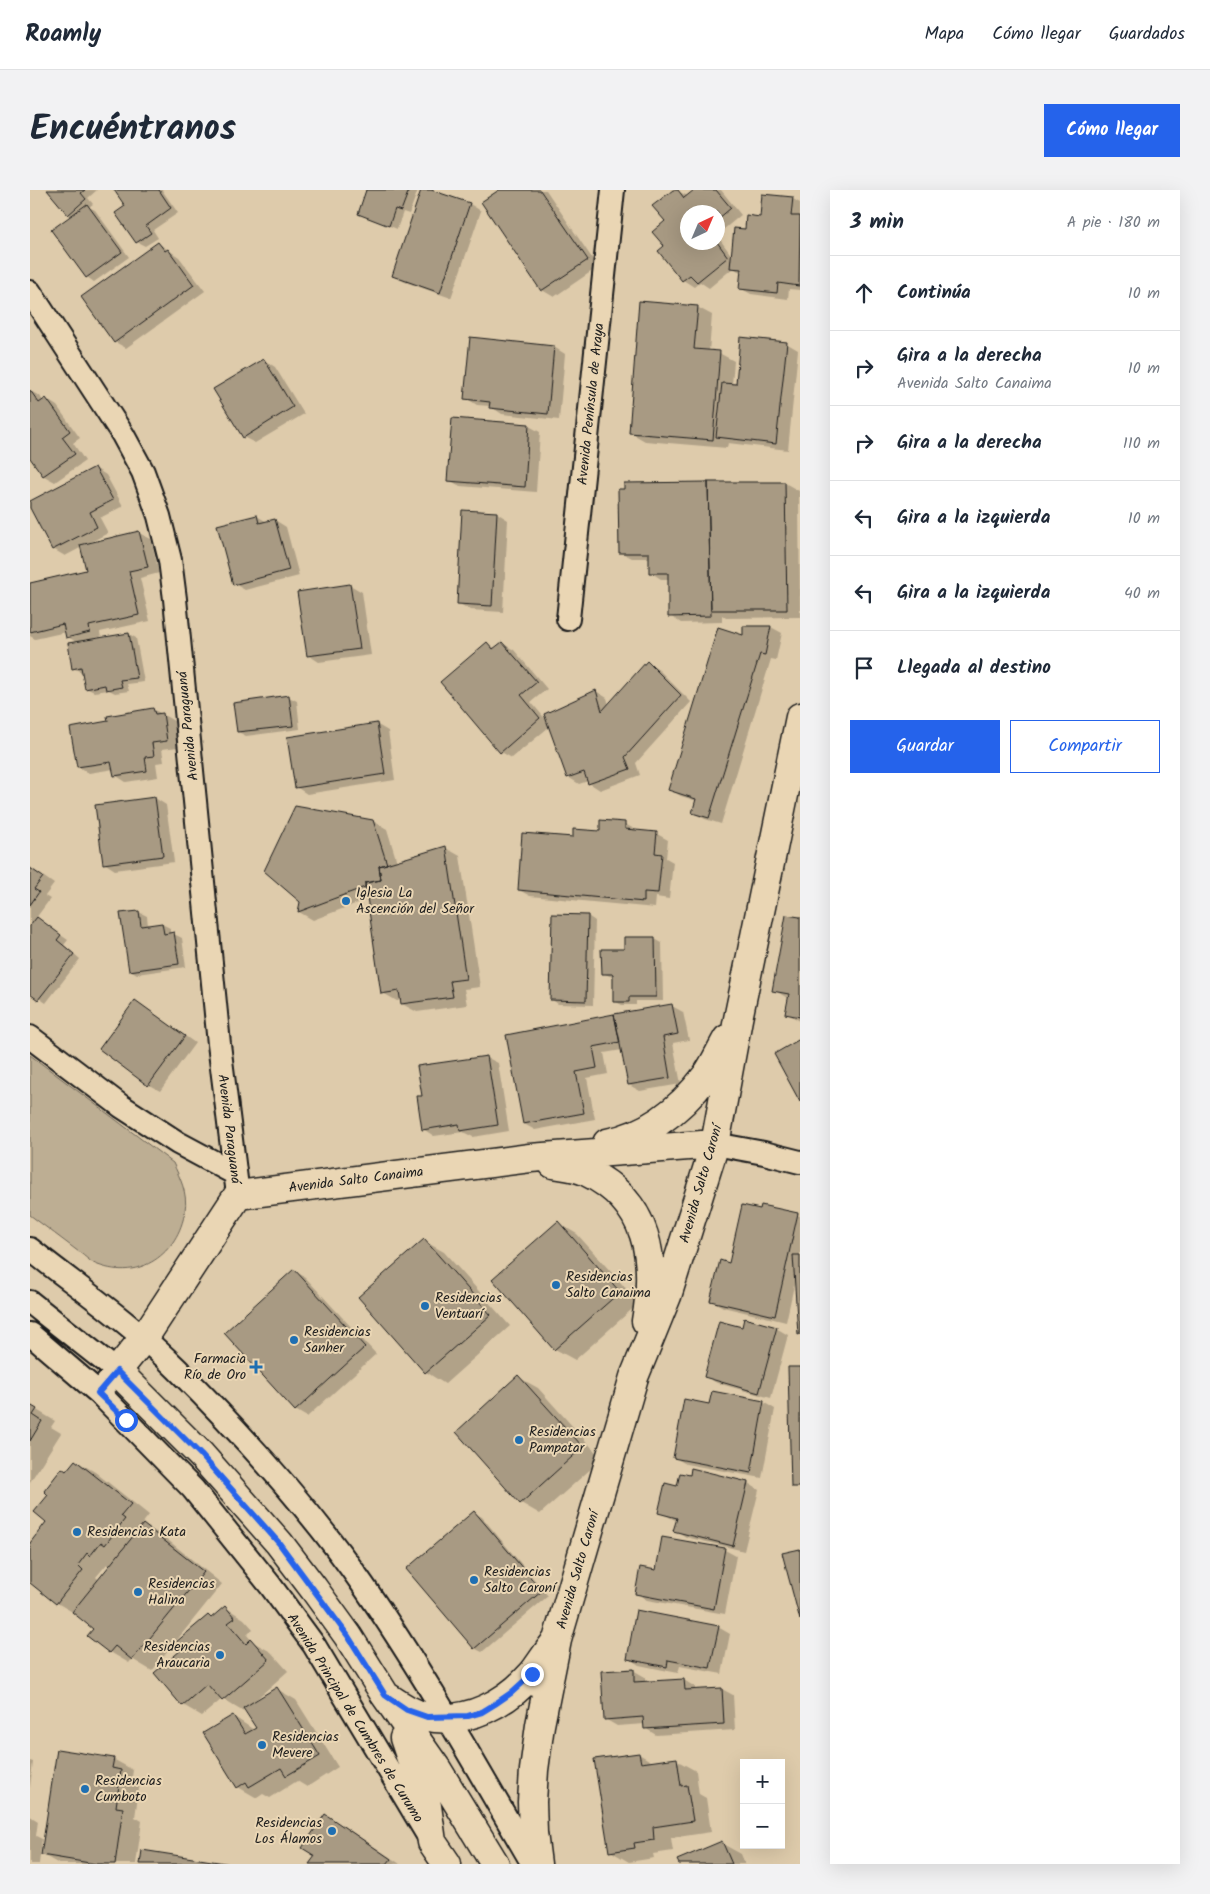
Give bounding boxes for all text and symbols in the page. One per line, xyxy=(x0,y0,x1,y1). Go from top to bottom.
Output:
text: Roamly xyxy=(25,15,101,54)
text: Mapa xyxy=(925,20,964,49)
text: Cómo llegar xyxy=(992,20,1081,49)
text: Guardados xyxy=(1109,20,1185,49)
text: Encuéntranos xyxy=(30,102,236,158)
button: Cómo llegar xyxy=(1044,104,1180,157)
north arrow xyxy=(680,205,725,250)
text: 3 min xyxy=(850,206,904,239)
text: A pie · 180 m xyxy=(1067,210,1160,235)
text: Continúa xyxy=(897,278,971,308)
icon: ahead xyxy=(850,279,878,307)
text: 10 m xyxy=(1128,281,1160,306)
street label: Avenida Península de Araya xyxy=(572,322,610,486)
text: Gira a la derecha xyxy=(897,341,1042,371)
icon: right xyxy=(850,354,878,382)
text: 10 m xyxy=(1128,356,1160,381)
text: Avenida Salto Canaima xyxy=(897,371,1052,396)
text: Gira a la derecha xyxy=(897,428,1042,458)
icon: right xyxy=(850,429,878,457)
text: 110 m xyxy=(1123,431,1160,456)
text: Gira a la izquierda xyxy=(897,503,1050,533)
icon: left xyxy=(850,504,878,532)
text: 10 m xyxy=(1128,506,1160,531)
text: Gira a la izquierda xyxy=(897,578,1050,608)
icon: left xyxy=(850,579,878,607)
text: 40 m xyxy=(1124,581,1160,606)
text: Llegada al destino xyxy=(897,653,1051,683)
icon: arrive xyxy=(850,654,878,682)
street label: Avenida Paraguaná xyxy=(171,669,205,782)
button: Guardar xyxy=(850,720,1000,773)
button: Compartir xyxy=(1010,720,1160,773)
place label: Iglesia La Ascención del Señor xyxy=(356,882,475,920)
marker: Iglesia La Ascención del Señor xyxy=(340,895,352,907)
street label: Avenida Paraguaná xyxy=(211,1073,247,1186)
street label: Avenida Salto Caroní xyxy=(674,1120,729,1246)
street label: Avenida Salto Canaima xyxy=(287,1161,425,1199)
place label: Residencias Salto Canaima xyxy=(566,1266,651,1304)
marker: Residencias Salto Canaima xyxy=(550,1279,562,1291)
place label: Residencias Ventuarí xyxy=(435,1287,502,1325)
marker: Residencias Ventuarí xyxy=(419,1300,431,1312)
place label: Residencias Sanher xyxy=(304,1321,371,1359)
marker: Residencias Sanher xyxy=(288,1334,300,1346)
place label: Farmacia Río de Oro xyxy=(184,1348,246,1386)
marker: Farmacia Río de Oro xyxy=(250,1361,262,1373)
route start xyxy=(115,1409,138,1432)
place label: Residencias Pampatar xyxy=(529,1421,596,1459)
marker: Residencias Pampatar xyxy=(513,1434,525,1446)
street label: Avenida Salto Caroní xyxy=(551,1506,606,1632)
place label: Residencias Kata xyxy=(87,1521,186,1543)
marker: Residencias Kata xyxy=(71,1526,83,1538)
place label: Residencias Salto Caroní xyxy=(484,1561,558,1599)
place label: Residencias Halina xyxy=(148,1573,215,1611)
marker: Residencias Salto Caroní xyxy=(468,1574,480,1586)
marker: Residencias Halina xyxy=(132,1586,144,1598)
street label: Avenida Principal de Cumbres de Curumo xyxy=(281,1609,429,1827)
place label: Residencias Araucaria xyxy=(143,1636,210,1674)
marker: Residencias Araucaria xyxy=(214,1649,226,1661)
route end xyxy=(521,1663,544,1686)
place label: Residencias Mevere xyxy=(272,1726,339,1764)
marker: Residencias Mevere xyxy=(256,1739,268,1751)
map controls xyxy=(740,1759,785,1849)
button: + xyxy=(740,1759,785,1804)
place label: Residencias Cumboto xyxy=(95,1770,162,1808)
marker: Residencias Cumboto xyxy=(79,1783,91,1795)
button: − xyxy=(740,1804,785,1849)
place label: Residencias Los Álamos xyxy=(254,1812,322,1850)
marker: Residencias Los Álamos xyxy=(326,1825,338,1837)

